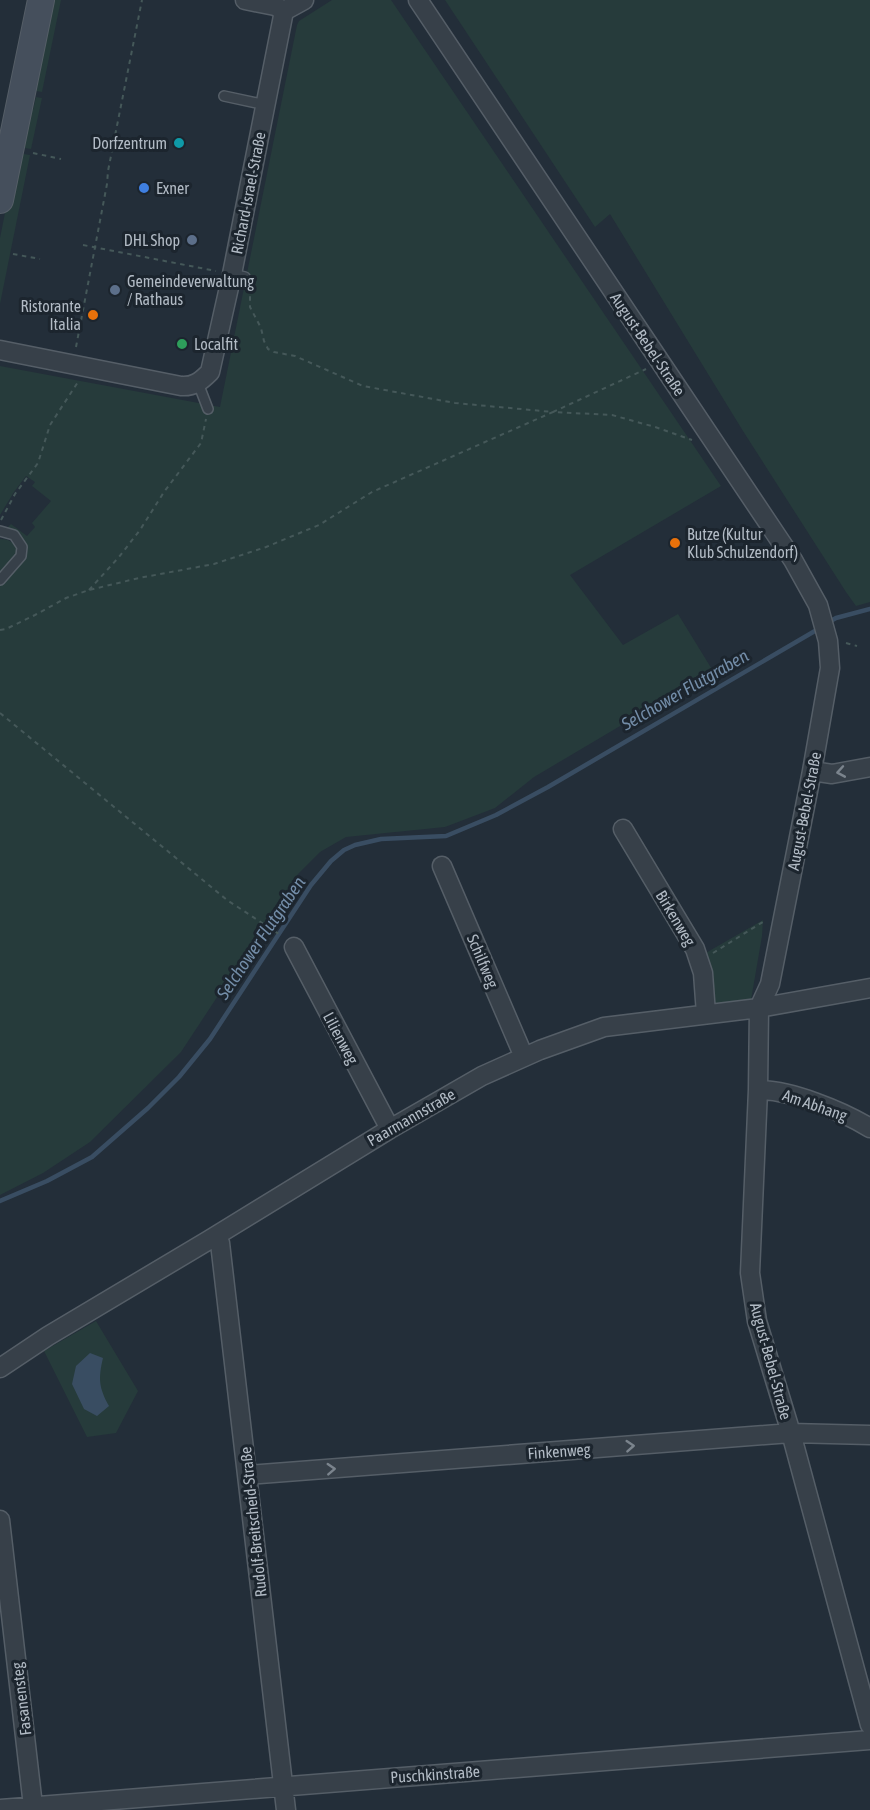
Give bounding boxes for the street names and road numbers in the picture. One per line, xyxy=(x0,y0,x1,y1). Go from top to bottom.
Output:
street label: Richard-Israel-Straße xyxy=(227,130,269,256)
street label: August-Bebel-Straße xyxy=(606,289,689,399)
street label: August-Bebel-Straße xyxy=(784,750,825,872)
street label: Birkenweg xyxy=(652,887,700,950)
street label: Schilfweg xyxy=(463,932,502,991)
street label: Lilienweg xyxy=(319,1009,362,1068)
street label: Paarmannstraße xyxy=(364,1085,458,1149)
street label: Am Abhang xyxy=(780,1086,850,1125)
street label: August-Bebel-Straße xyxy=(746,1301,795,1422)
street label: Finkenweg xyxy=(527,1440,591,1463)
street label: Rudolf-Breitscheid-Straße xyxy=(236,1446,270,1598)
street label: Fasanensteg xyxy=(8,1661,35,1737)
street label: Puschkinstraße xyxy=(390,1762,480,1786)

